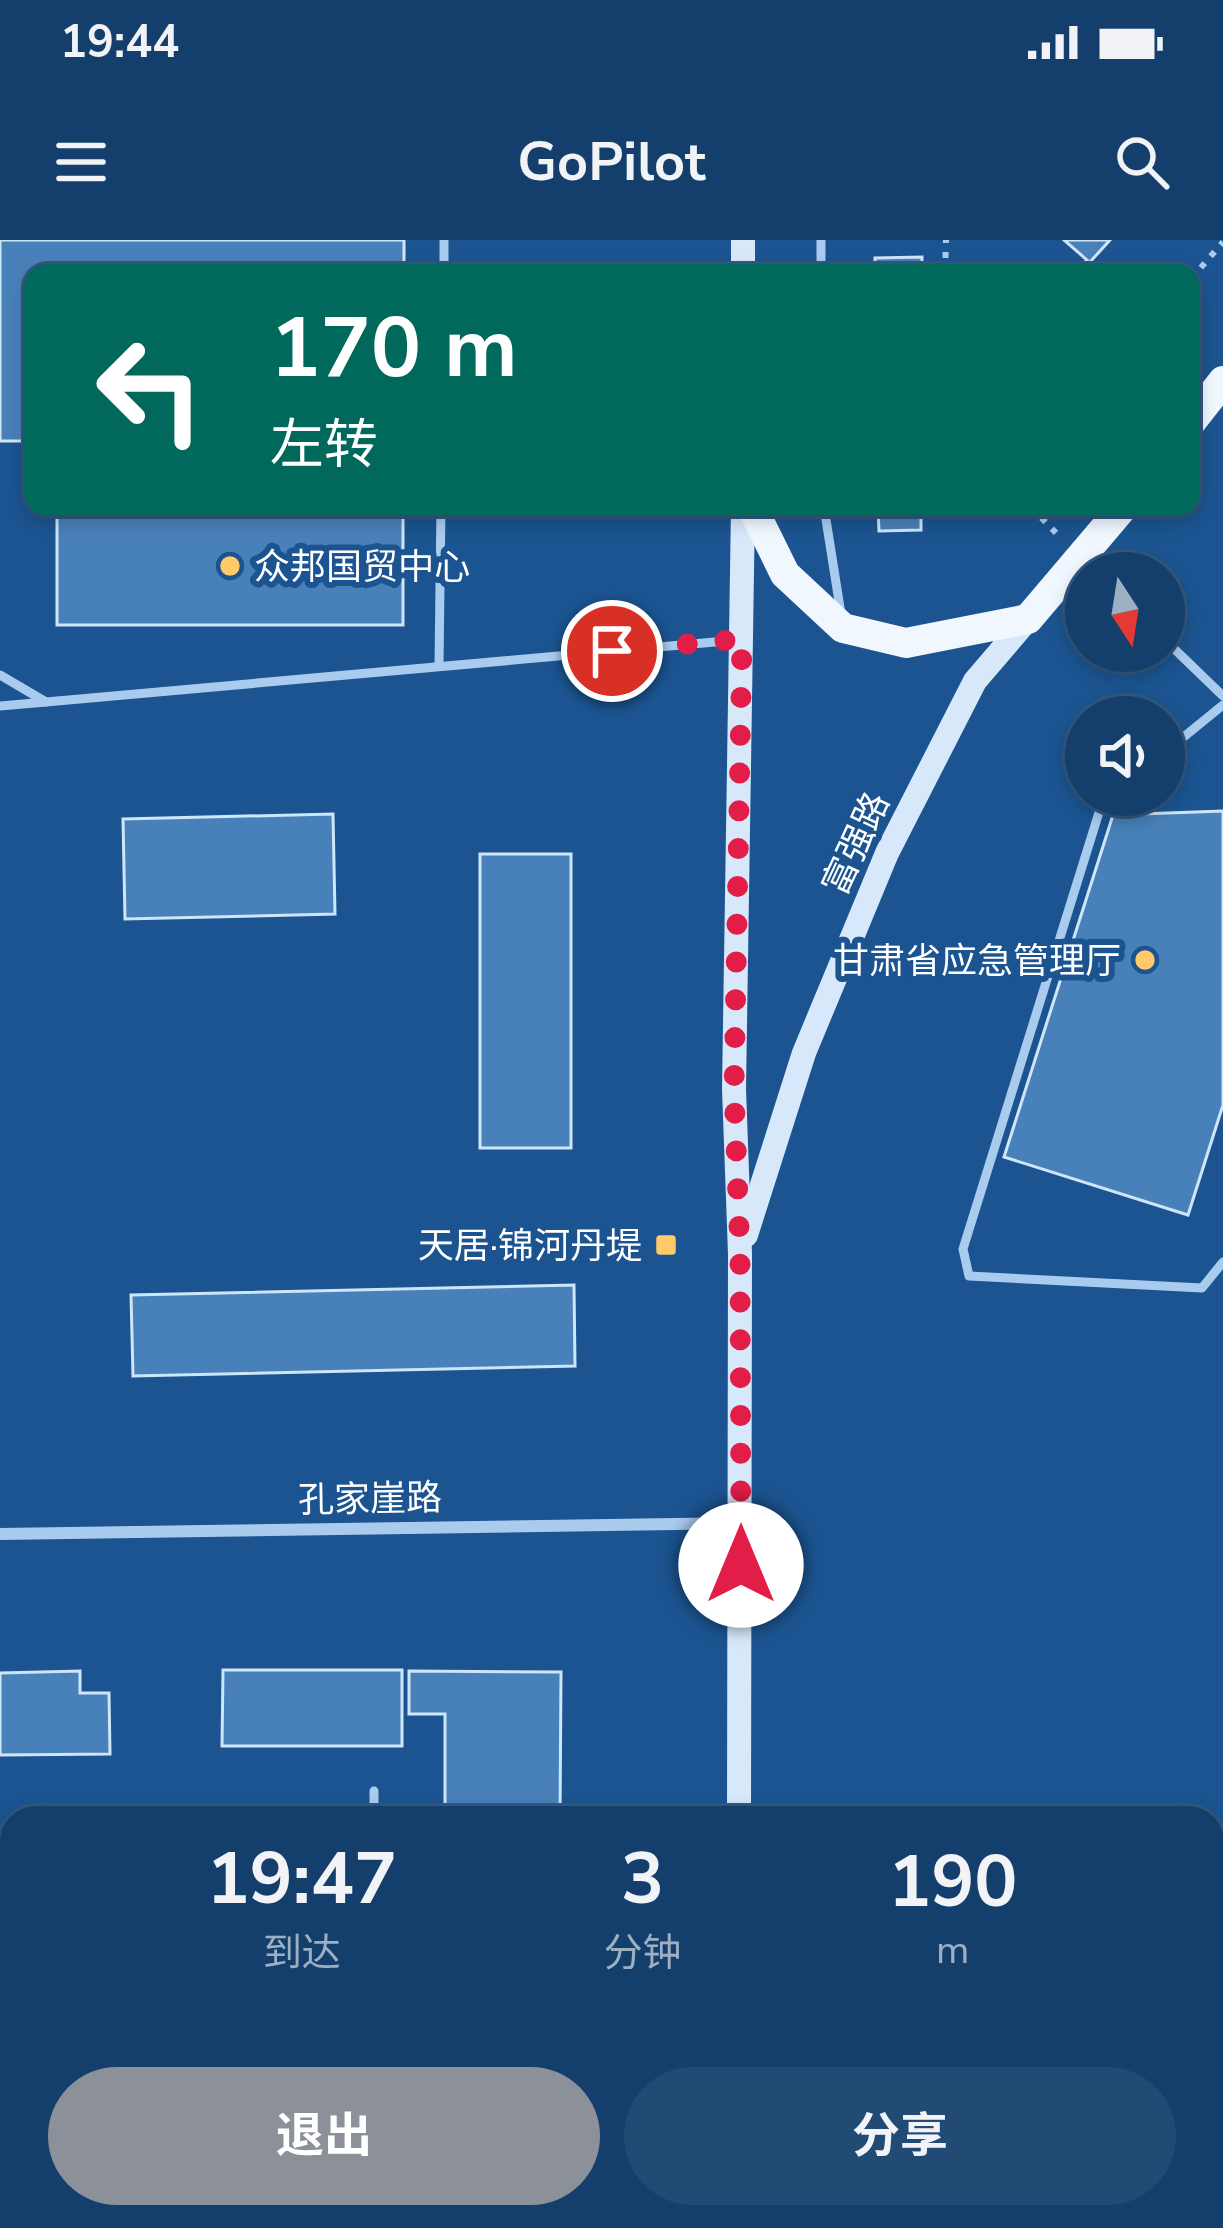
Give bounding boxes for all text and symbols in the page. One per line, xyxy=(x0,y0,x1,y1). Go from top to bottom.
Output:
text: 19:44 xyxy=(60,12,179,73)
text: GoPilot xyxy=(517,125,706,199)
icon: menu xyxy=(48,129,114,195)
icon: search xyxy=(1109,129,1175,195)
text: 170 m xyxy=(270,291,518,406)
icon: left xyxy=(72,312,228,468)
text: 左转 xyxy=(270,408,378,482)
place label: 众邦国贸中心 xyxy=(254,543,470,592)
north arrow xyxy=(1065,552,1185,672)
map controls xyxy=(1065,552,1185,816)
marker: 众邦国贸中心 xyxy=(217,553,243,579)
pin xyxy=(561,600,663,702)
icon: arrive xyxy=(579,618,645,684)
button: sound xyxy=(1065,696,1185,816)
street label: 富强路 xyxy=(811,784,901,903)
place label: 甘肃省应急管理厅 xyxy=(833,937,1121,986)
marker: 甘肃省应急管理厅 xyxy=(1132,947,1158,973)
place label: 天居·锦河丹堤 xyxy=(418,1222,642,1271)
marker: 天居·锦河丹堤 xyxy=(653,1232,679,1258)
street label: 孔家崖路 xyxy=(298,1474,442,1525)
position arrow xyxy=(678,1502,804,1628)
text: 19:47 xyxy=(206,1830,397,1928)
text: 3 xyxy=(621,1830,664,1928)
text: 190 xyxy=(888,1833,1018,1931)
text: m xyxy=(936,1924,969,1977)
text: 到达 xyxy=(263,1927,341,1980)
text: 分钟 xyxy=(604,1927,682,1980)
button: 退出 xyxy=(48,2067,600,2205)
button: 分享 xyxy=(624,2067,1176,2205)

